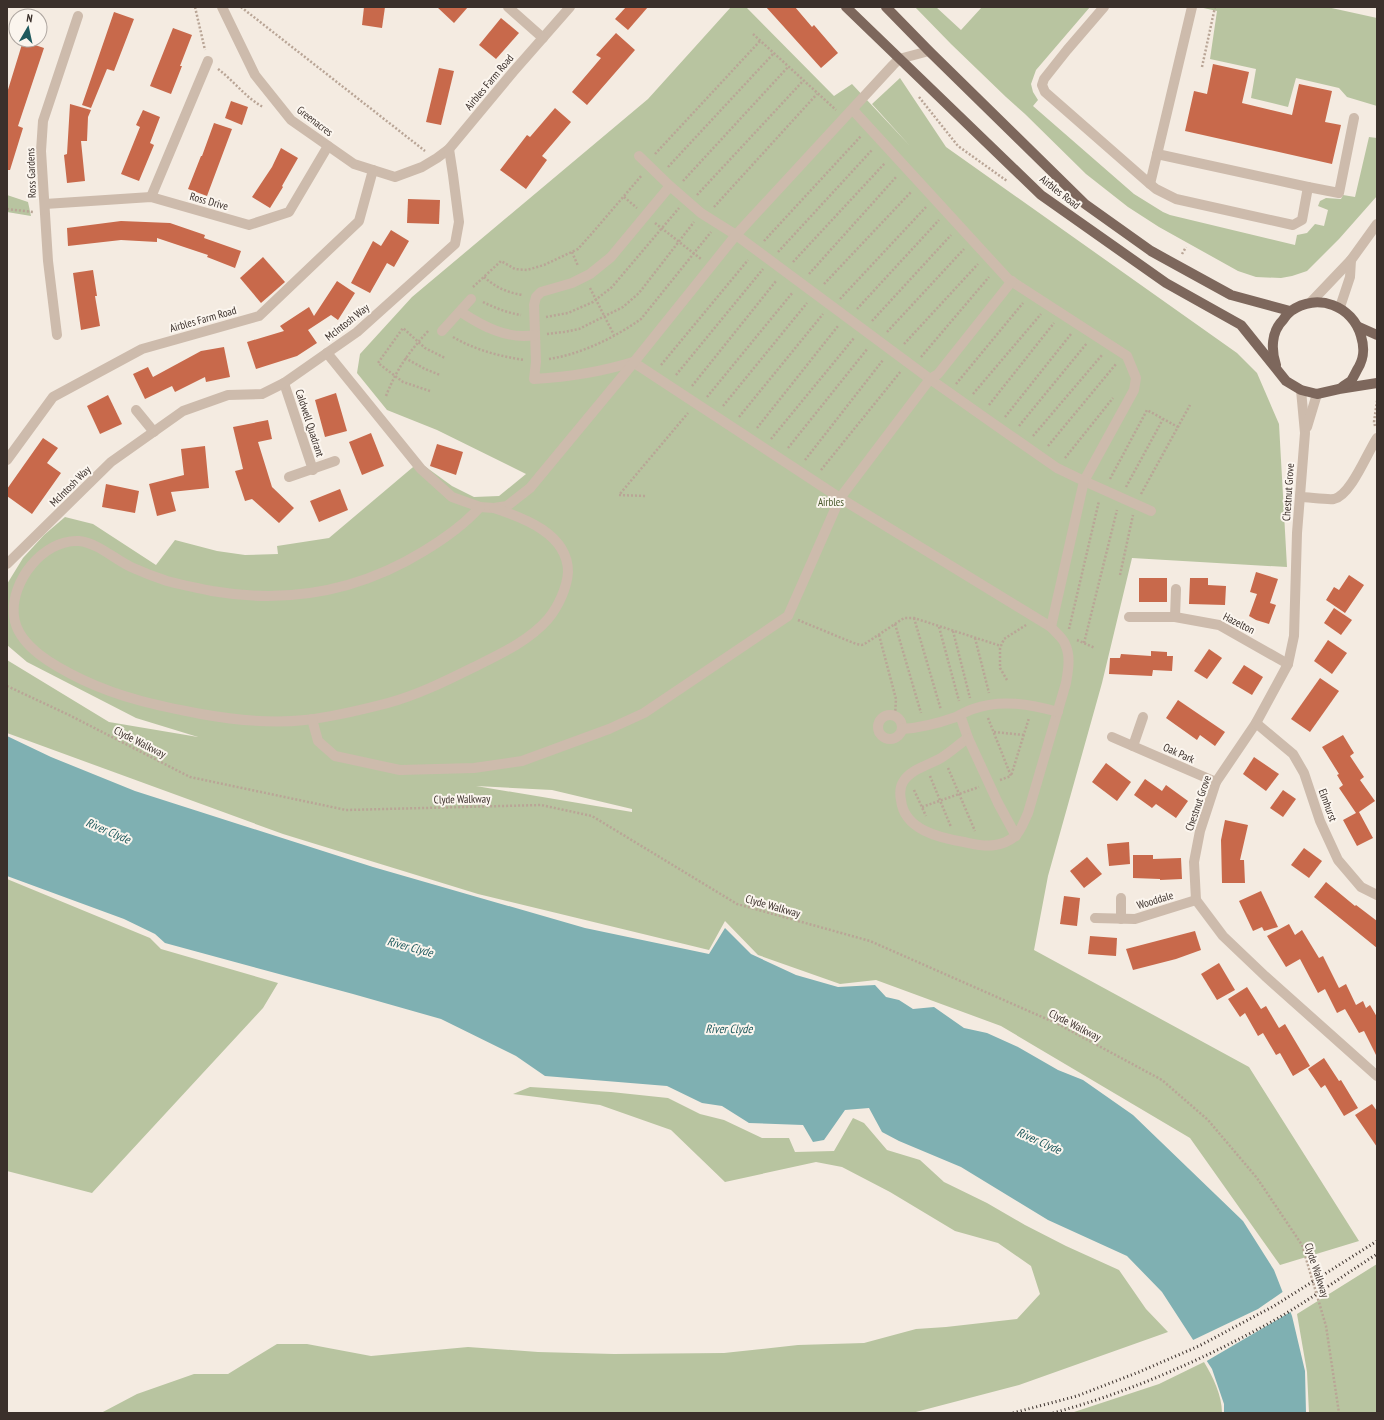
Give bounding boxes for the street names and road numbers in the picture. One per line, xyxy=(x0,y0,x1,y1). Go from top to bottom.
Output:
street label: Airbles Farm Road xyxy=(462,51,517,113)
street label: Greenacres xyxy=(294,103,336,139)
street label: Ross Gardens xyxy=(23,147,39,198)
street label: Airbles Road xyxy=(1037,172,1083,212)
street label: Ross Drive xyxy=(188,189,230,213)
street label: McIntosh Way xyxy=(322,300,373,344)
street label: Airbles Farm Road xyxy=(168,303,238,335)
street label: Caldwell Quadrant xyxy=(292,387,328,459)
street label: McIntosh Way xyxy=(47,462,94,509)
street label: Chestnut Grove xyxy=(1279,462,1297,521)
street label: Hazelton xyxy=(1221,609,1257,637)
street label: Clyde Walkway xyxy=(112,723,169,761)
street label: Oak Park xyxy=(1161,740,1198,766)
street label: Chestnut Grove xyxy=(1182,773,1214,833)
street label: Elmhurst xyxy=(1316,787,1340,823)
street label: Clyde Walkway xyxy=(434,791,491,806)
street label: Wooddale xyxy=(1135,888,1175,912)
street label: Clyde Walkway xyxy=(744,891,803,921)
street label: Clyde Walkway xyxy=(1047,1006,1104,1044)
street label: Clyde Walkway xyxy=(1302,1241,1333,1300)

